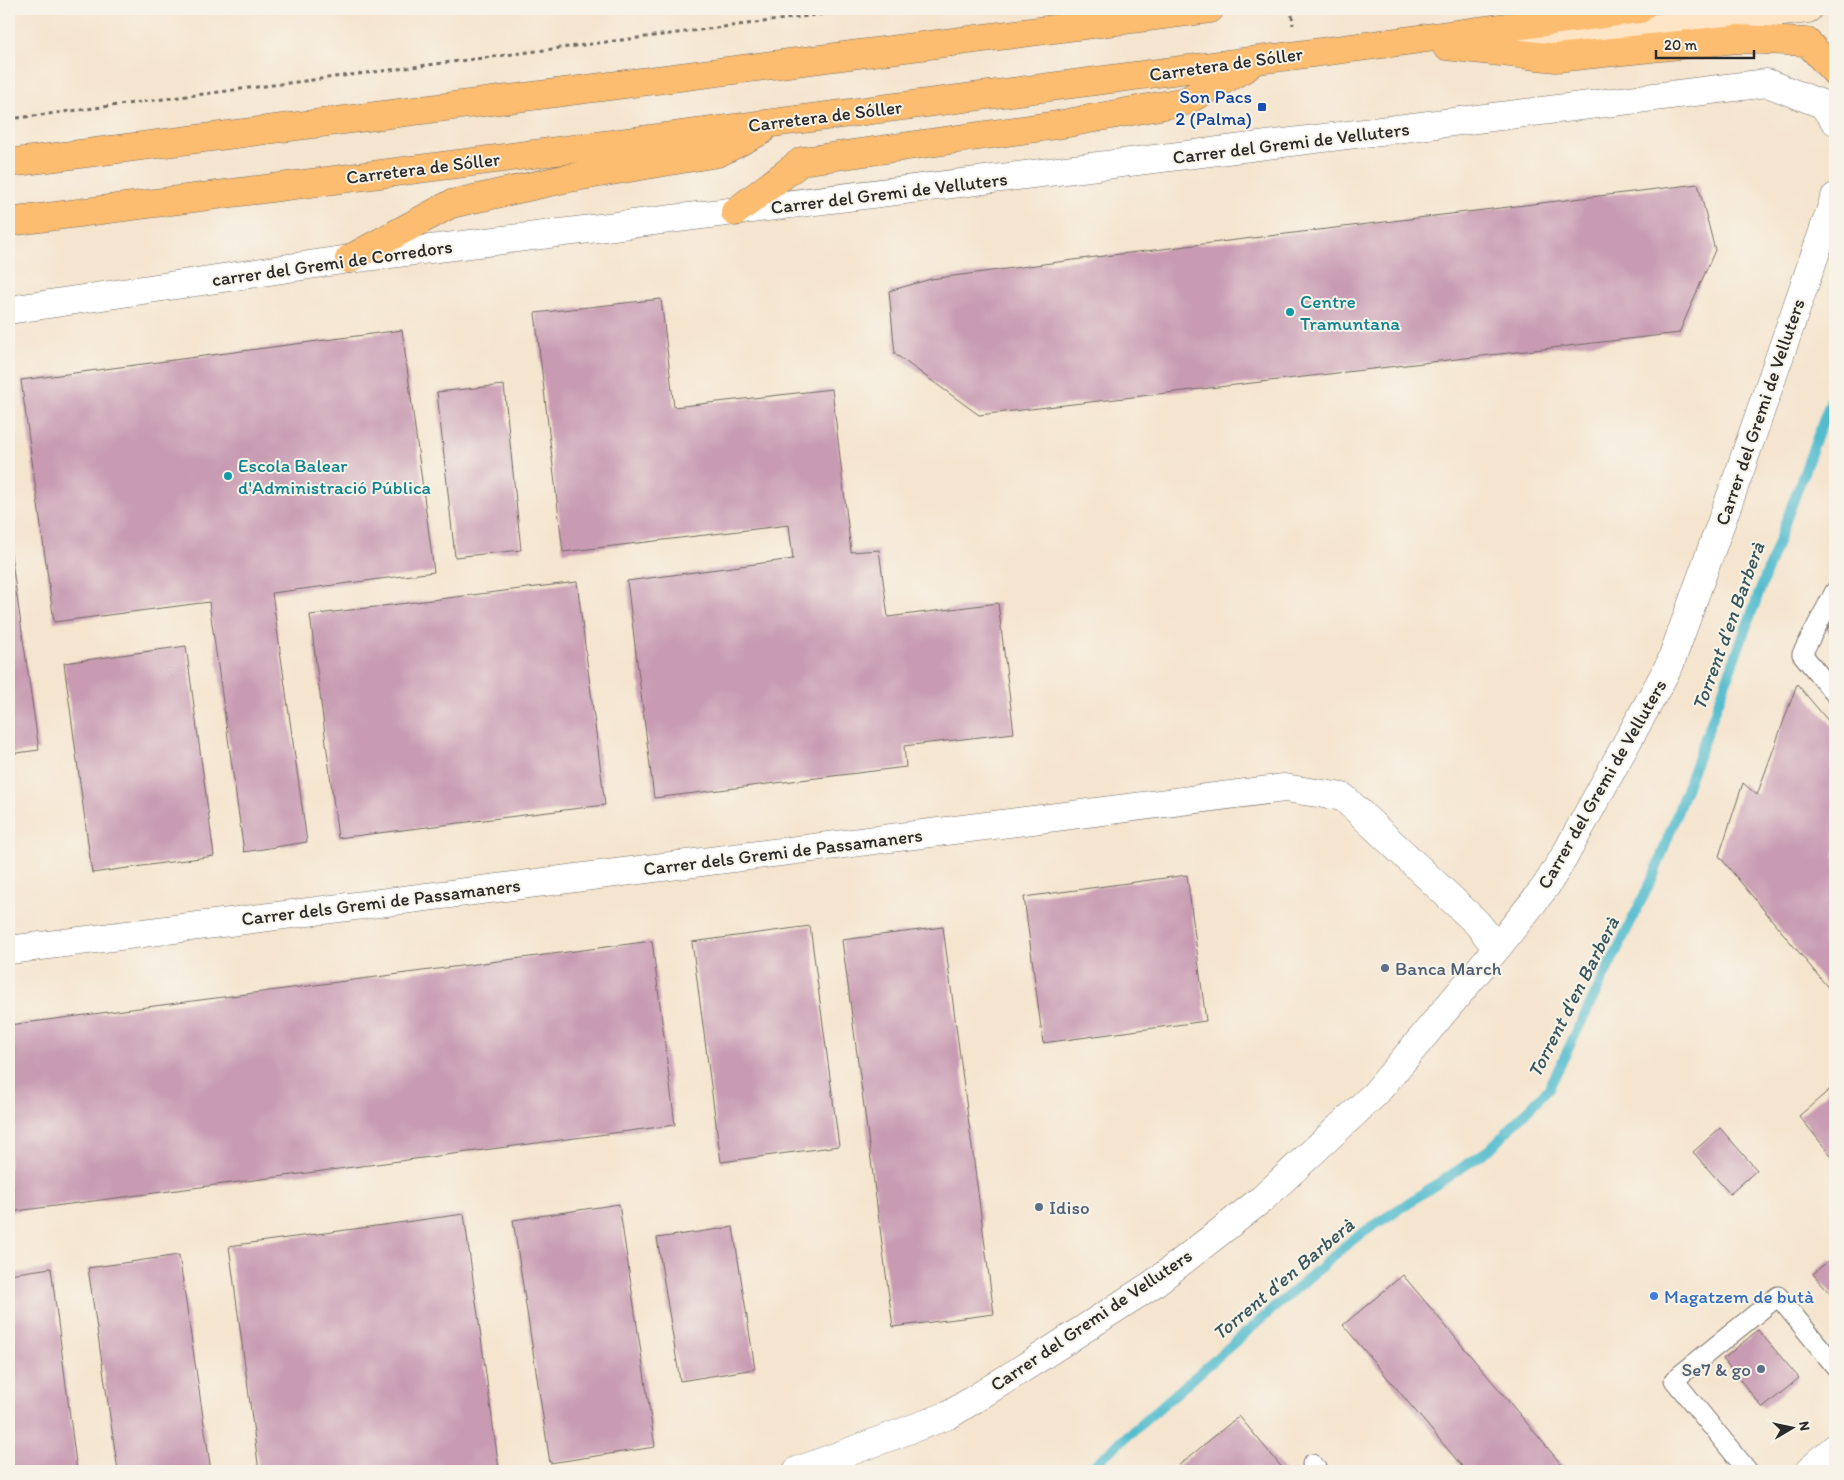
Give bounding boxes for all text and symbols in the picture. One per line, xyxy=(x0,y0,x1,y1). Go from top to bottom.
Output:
scale bar xyxy=(1656,28,1754,60)
text: 20 m xyxy=(1664,36,1698,54)
street label: Carretera de Sóller xyxy=(1148,42,1305,86)
place label: Son Pacs 2 (Palma) xyxy=(1175,85,1252,130)
street label: Carretera de Sóller xyxy=(747,95,904,137)
marker: Son Pacs 2 (Palma) xyxy=(1256,101,1268,113)
street label: Carrer del Gremi de Velluters xyxy=(1171,117,1411,169)
street label: Carretera de Sóller xyxy=(345,147,502,189)
street label: Carrer del Gremi de Velluters xyxy=(769,167,1009,219)
street label: carrer del Gremi de Corredors xyxy=(210,235,454,291)
place label: Centre Tramuntana xyxy=(1300,290,1400,335)
street label: Carrer del Gremi de Velluters xyxy=(1710,296,1810,528)
marker: Centre Tramuntana xyxy=(1284,306,1296,318)
place label: Escola Balear d'Administració Pública xyxy=(238,454,431,499)
marker: Escola Balear d'Administració Pública xyxy=(222,470,234,482)
water label: Torrent d'en Barberà xyxy=(1686,538,1770,713)
street label: Carrer del Gremi de Velluters xyxy=(1532,675,1672,893)
street label: Carrer dels Gremi de Passamaners xyxy=(642,823,924,881)
street label: Carrer dels Gremi de Passamaners xyxy=(240,873,522,931)
water label: Torrent d'en Barberà xyxy=(1522,912,1624,1081)
place label: Banca March xyxy=(1395,957,1502,980)
marker: Banca March xyxy=(1379,962,1391,974)
place label: Idiso xyxy=(1049,1196,1090,1219)
marker: Idiso xyxy=(1033,1201,1045,1213)
water label: Torrent d'en Barberà xyxy=(1207,1212,1359,1345)
street label: Carrer del Gremi de Velluters xyxy=(986,1244,1196,1396)
place label: Magatzem de butà xyxy=(1664,1285,1814,1308)
marker: Magatzem de butà xyxy=(1648,1290,1660,1302)
place label: Se7 & go xyxy=(1682,1358,1751,1381)
marker: Se7 & go xyxy=(1755,1363,1767,1375)
north arrow xyxy=(1766,1402,1816,1452)
text: N xyxy=(1795,1420,1813,1432)

